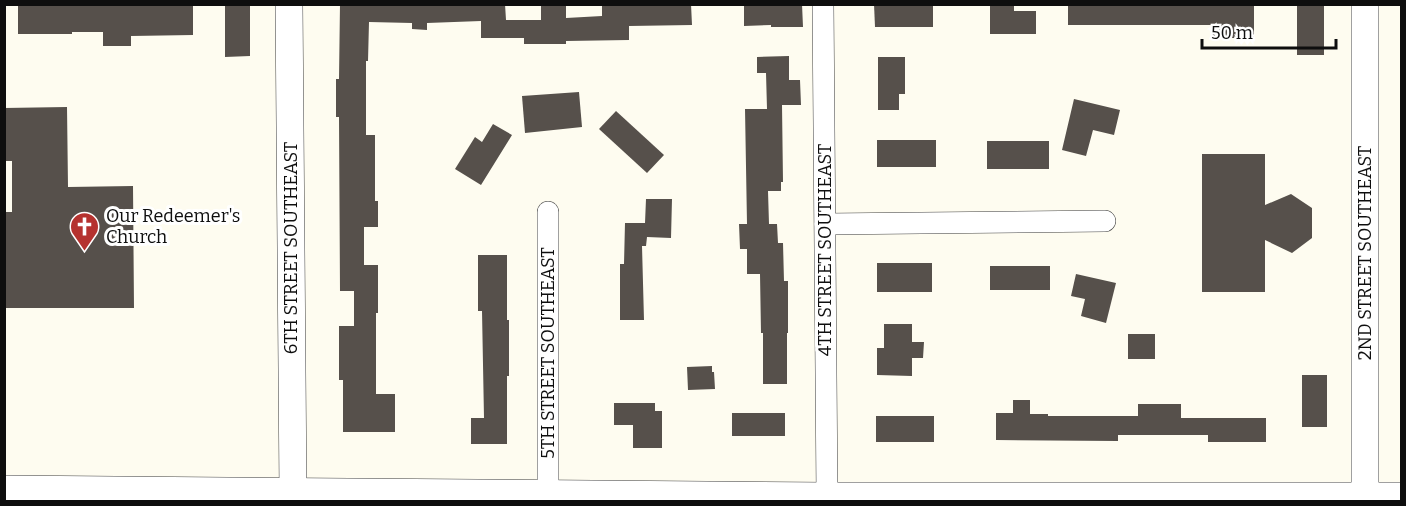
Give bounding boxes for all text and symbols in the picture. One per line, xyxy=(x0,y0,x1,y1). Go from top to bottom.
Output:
scale bar xyxy=(1202,12,1336,50)
text: 50 m xyxy=(1211,22,1253,44)
street label: 6TH STREET SOUTHEAST xyxy=(280,141,302,354)
street label: 4TH STREET SOUTHEAST xyxy=(814,143,836,356)
street label: 2ND STREET SOUTHEAST xyxy=(1354,145,1376,360)
place label: Our Redeemer's Church xyxy=(106,205,240,248)
church icon: Our Redeemer's Church xyxy=(69,210,101,252)
street label: 5TH STREET SOUTHEAST xyxy=(537,247,559,459)

